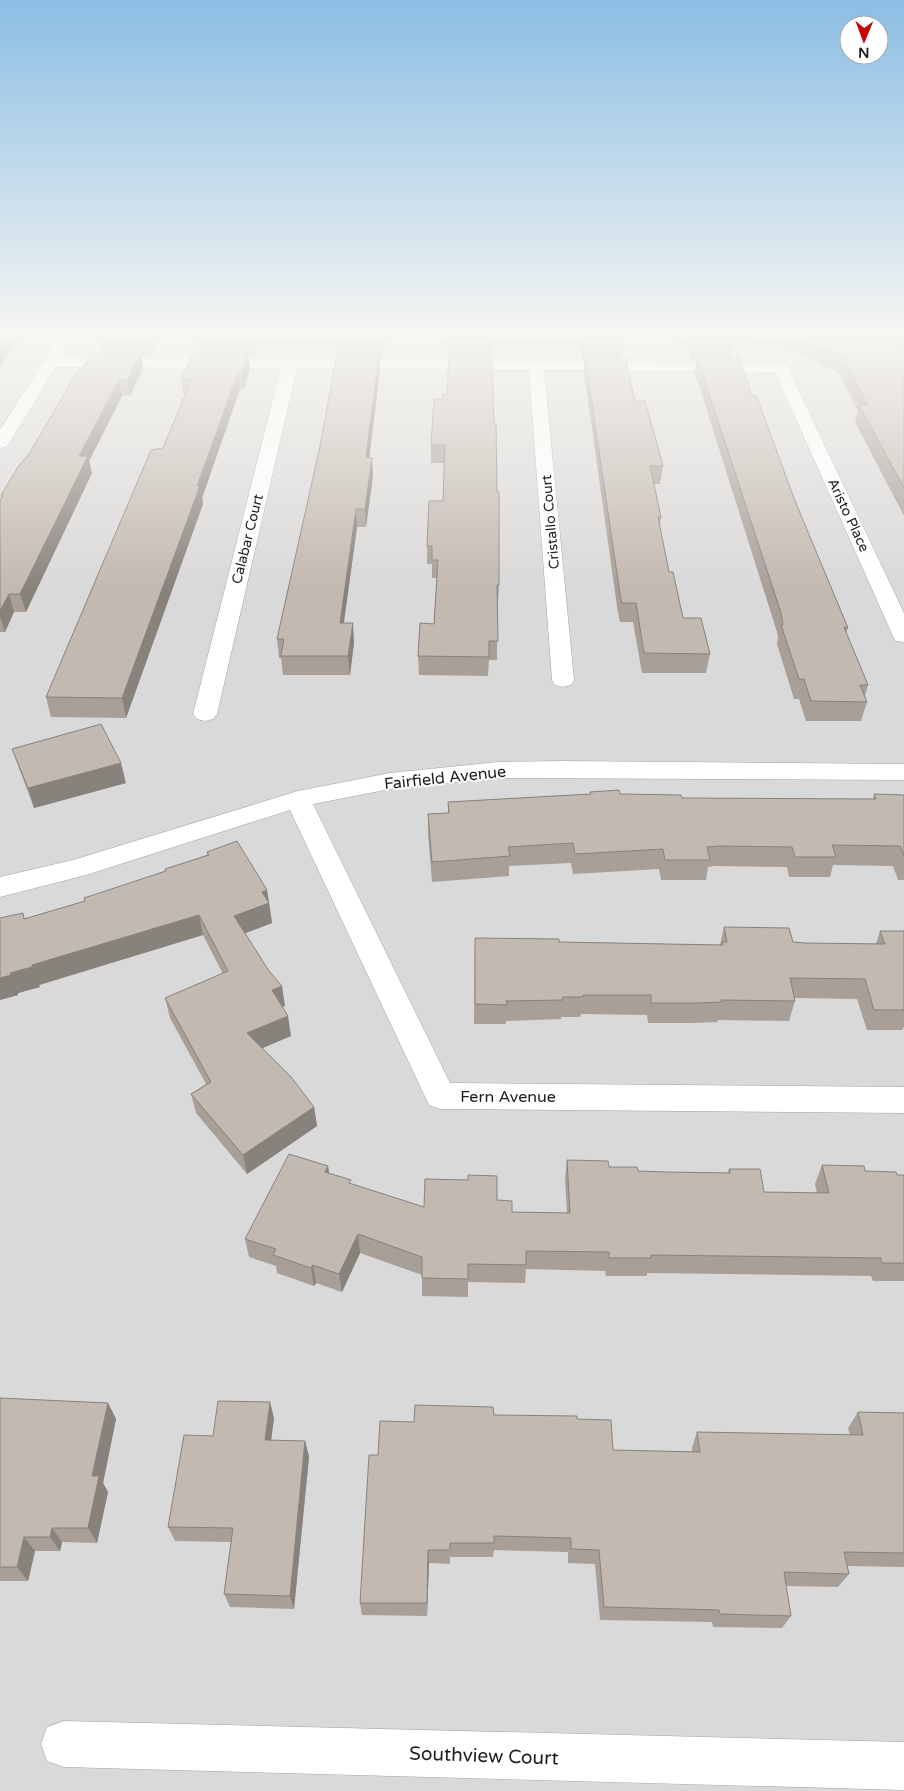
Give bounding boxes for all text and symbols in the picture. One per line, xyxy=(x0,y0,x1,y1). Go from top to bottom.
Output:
north arrow xyxy=(839,15,889,65)
text: N xyxy=(858,44,870,61)
street label: Cristallo Court xyxy=(538,473,563,570)
street label: Aristo Place xyxy=(824,476,873,555)
street label: Calabar Court xyxy=(228,492,267,586)
street label: Fairfield Avenue xyxy=(383,762,507,794)
street label: Fern Avenue xyxy=(460,1087,556,1107)
street label: Southview Court xyxy=(409,1742,559,1770)

